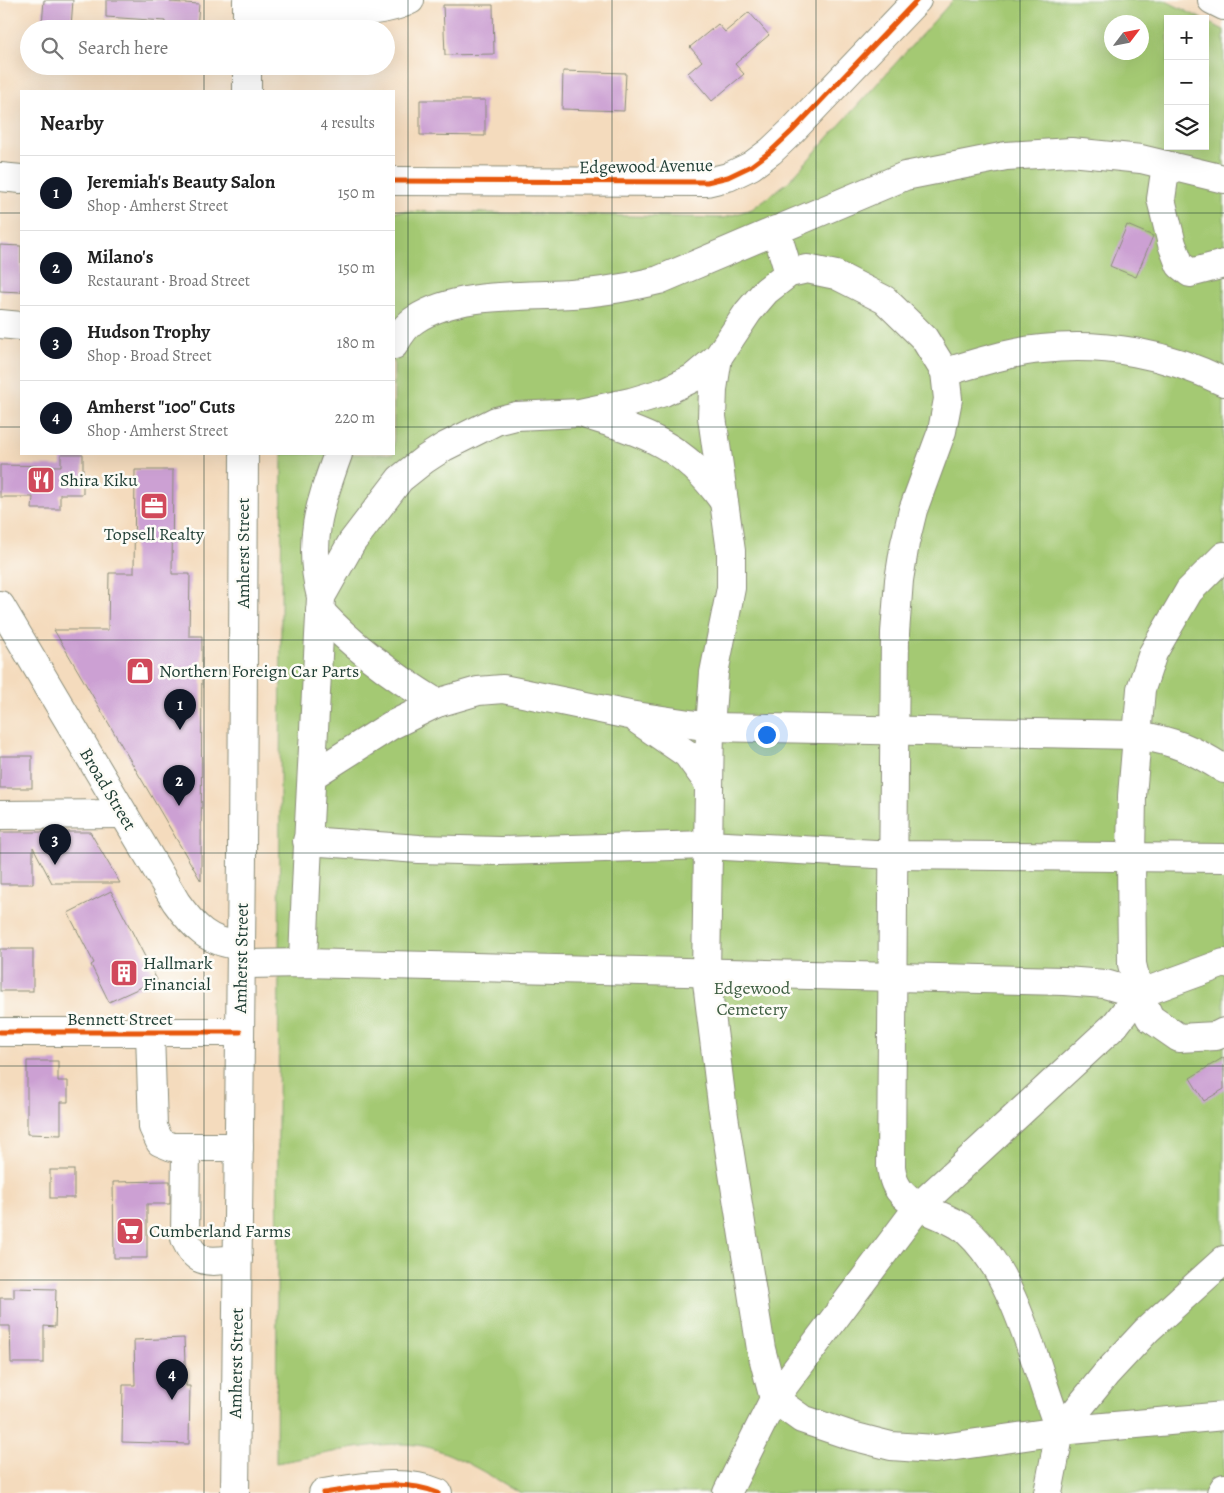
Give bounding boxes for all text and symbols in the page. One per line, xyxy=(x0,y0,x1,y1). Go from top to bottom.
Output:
north arrow xyxy=(1104,15,1149,60)
map controls xyxy=(1164,15,1209,150)
button: + xyxy=(1164,15,1209,60)
search box xyxy=(20,20,395,75)
icon: search xyxy=(38,34,66,62)
text: Search here xyxy=(78,35,168,61)
button: − xyxy=(1164,60,1209,105)
button: layers xyxy=(1164,105,1209,150)
text: Nearby xyxy=(40,109,103,137)
text: 4 results xyxy=(321,112,375,134)
street label: Edgewood Avenue xyxy=(579,153,713,179)
text: Jeremiah's Beauty Salon xyxy=(87,169,275,195)
text: 1 xyxy=(53,182,59,204)
text: 150 m xyxy=(338,182,375,204)
text: Shop · Amherst Street xyxy=(87,195,228,217)
text: Milano's xyxy=(87,244,153,270)
text: 2 xyxy=(52,257,60,279)
text: 150 m xyxy=(338,257,375,279)
text: Restaurant · Broad Street xyxy=(87,270,250,292)
text: Hudson Trophy xyxy=(87,319,210,345)
text: 3 xyxy=(53,332,59,354)
text: 180 m xyxy=(337,332,375,354)
text: Shop · Broad Street xyxy=(87,345,212,367)
text: Amherst "100" Cuts xyxy=(87,394,235,420)
text: 4 xyxy=(52,407,60,429)
text: 220 m xyxy=(335,407,375,429)
text: Shop · Amherst Street xyxy=(87,420,228,442)
restaurant icon: Shira Kiku xyxy=(26,465,56,495)
place label: Shira Kiku xyxy=(60,468,138,492)
office icon: Topsell Realty xyxy=(139,491,169,521)
street label: Amherst Street xyxy=(231,498,255,609)
place label: Topsell Realty xyxy=(104,522,205,546)
shop icon: Northern Foreign Car Parts xyxy=(125,656,155,686)
place label: Northern Foreign Car Parts xyxy=(159,659,359,683)
pin: 1 xyxy=(164,689,196,730)
your location xyxy=(754,722,780,748)
street label: Broad Street xyxy=(74,743,142,835)
pin: 2 xyxy=(163,765,195,806)
pin: 3 xyxy=(39,824,71,865)
street label: Amherst Street xyxy=(228,902,254,1015)
place label: Hallmark Financial xyxy=(143,951,213,996)
building icon: Hallmark Financial xyxy=(109,958,139,988)
park label: Edgewood Cemetery xyxy=(714,976,791,1021)
street label: Bennett Street xyxy=(67,1007,173,1031)
supermarket icon: Cumberland Farms xyxy=(115,1216,145,1246)
place label: Cumberland Farms xyxy=(149,1219,291,1243)
street label: Amherst Street xyxy=(223,1307,249,1420)
pin: 4 xyxy=(156,1359,188,1400)

